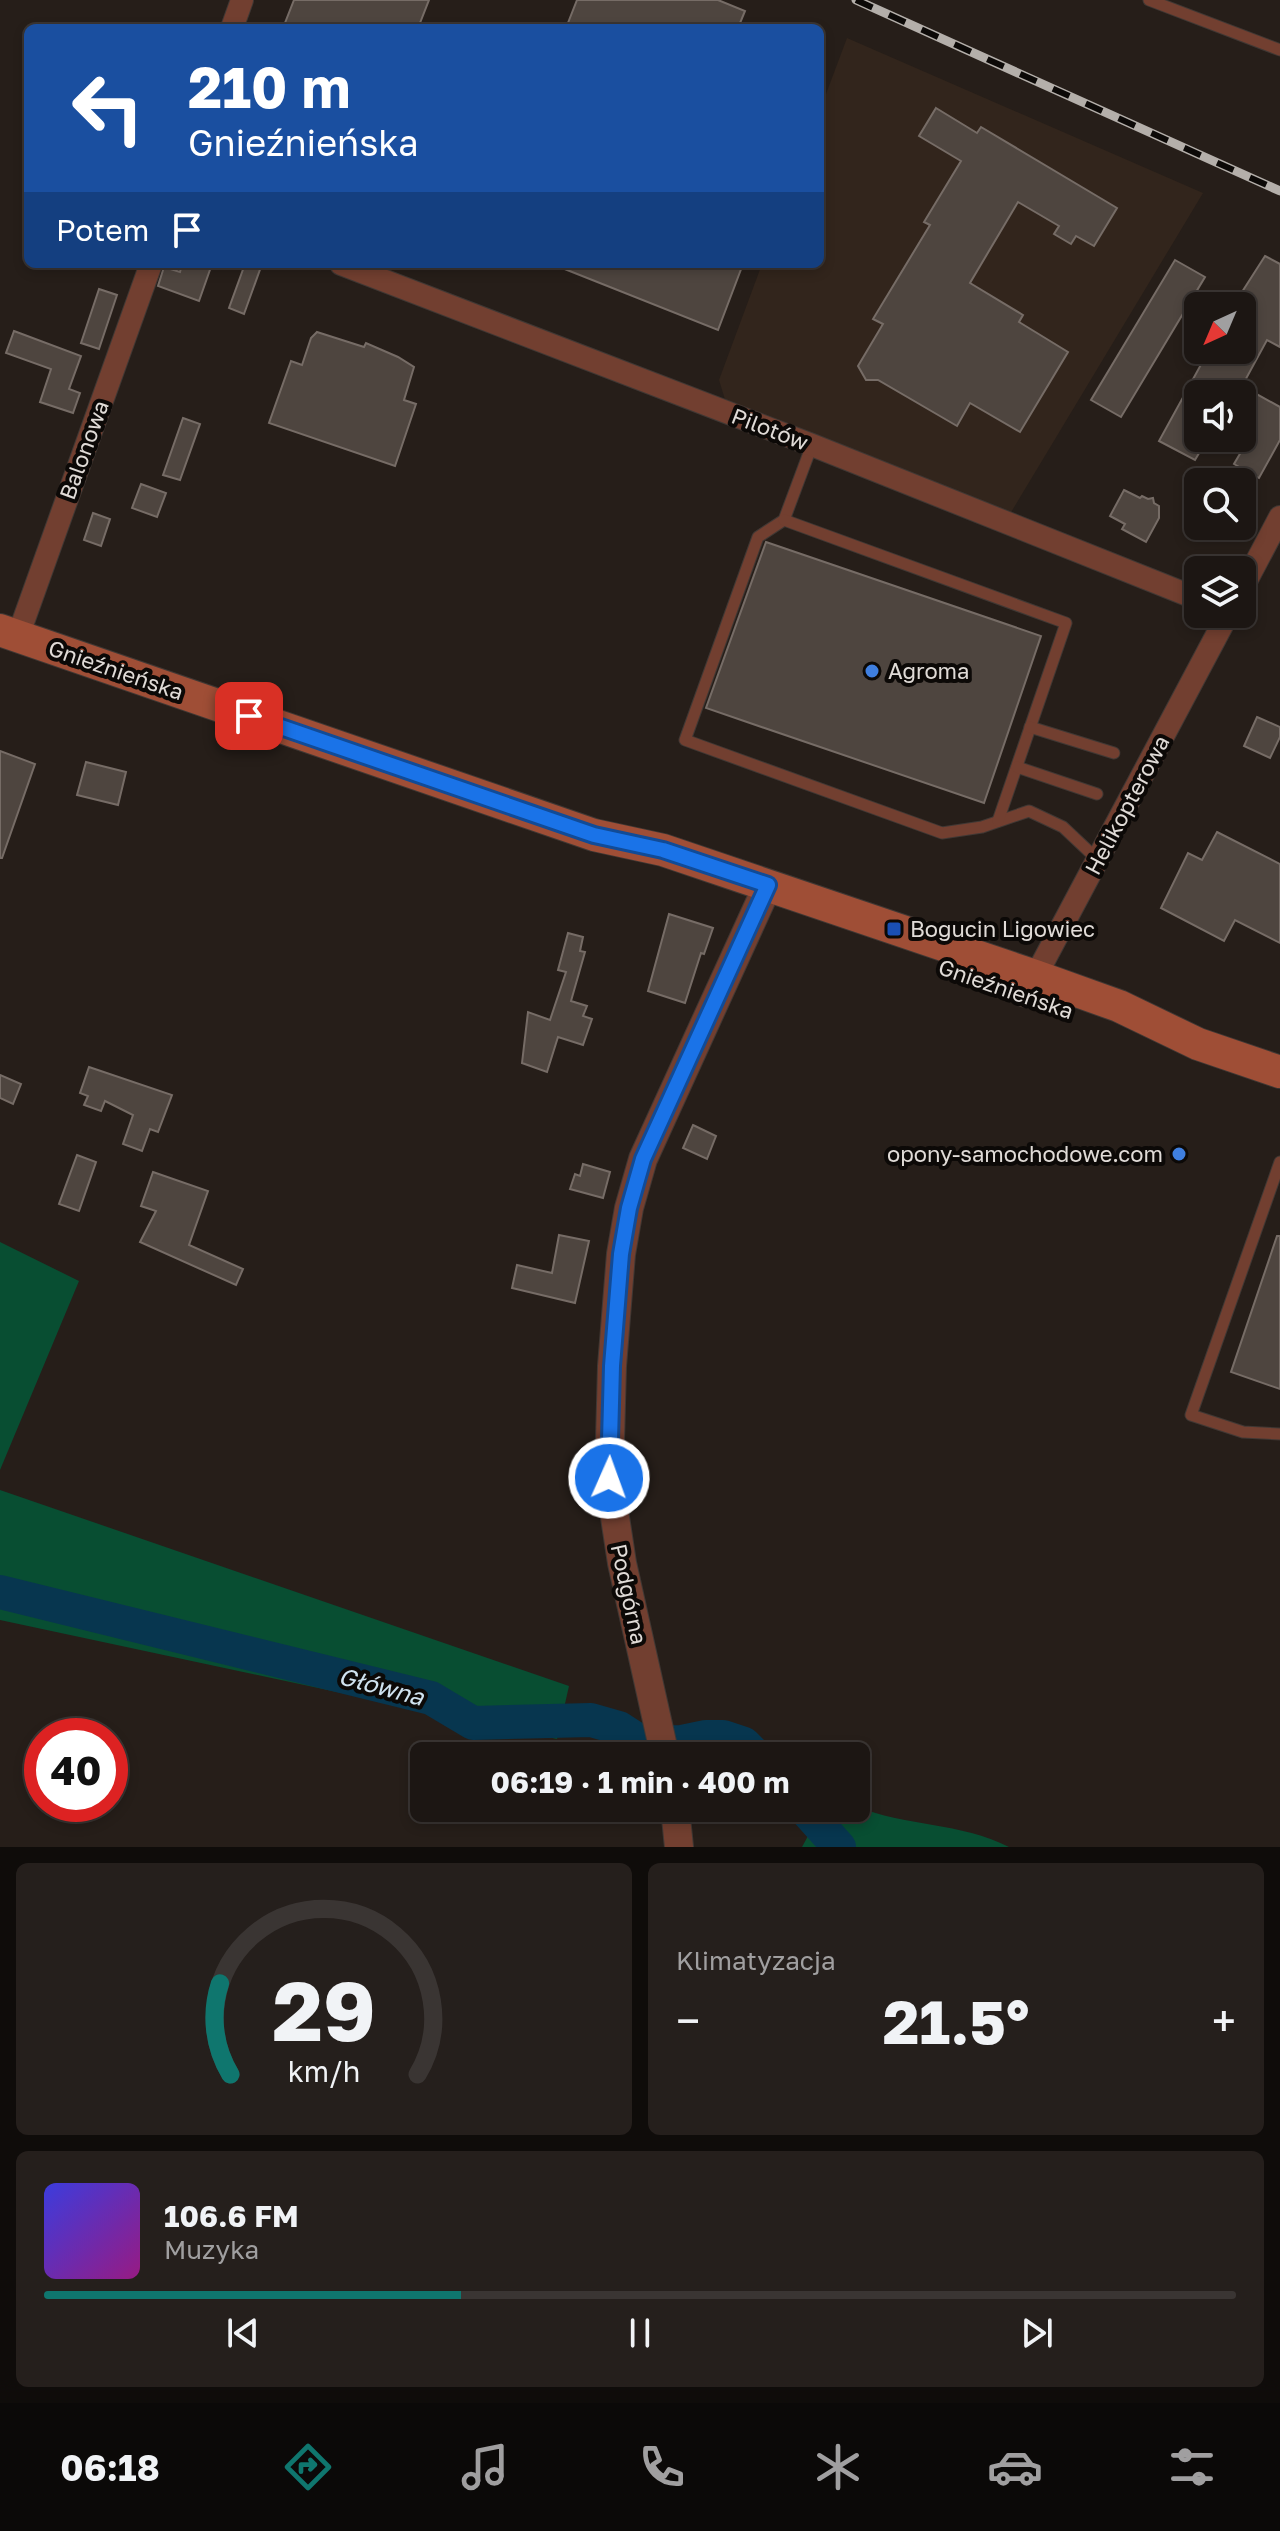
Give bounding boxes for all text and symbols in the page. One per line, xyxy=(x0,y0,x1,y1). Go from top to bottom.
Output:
text: 210 m xyxy=(188,53,350,120)
icon: left xyxy=(56,56,160,160)
text: Gnieźnieńska xyxy=(188,121,419,164)
icon: arrive xyxy=(165,208,209,252)
text: Potem xyxy=(56,212,149,248)
north arrow xyxy=(1184,292,1256,364)
map controls xyxy=(1184,292,1256,628)
button: sound xyxy=(1184,380,1256,452)
street label: Balonowa xyxy=(53,397,114,503)
street label: Pilotów xyxy=(728,402,812,456)
button: search xyxy=(1184,468,1256,540)
button: layers xyxy=(1184,556,1256,628)
street label: Gnieźnieńska xyxy=(45,634,187,705)
place label: Agroma xyxy=(888,657,970,684)
marker: Agroma xyxy=(863,662,881,680)
pin xyxy=(215,682,283,750)
icon: arrive xyxy=(227,694,271,738)
street label: Helikopterowa xyxy=(1079,731,1175,879)
place label: Bogucin Ligowiec xyxy=(910,915,1095,942)
marker: Bogucin Ligowiec xyxy=(885,920,903,938)
street label: Gnieźnieńska xyxy=(935,953,1077,1024)
place label: opony-samochodowe.com xyxy=(887,1140,1163,1167)
marker: opony-samochodowe.com xyxy=(1170,1145,1188,1163)
position arrow xyxy=(567,1436,651,1520)
street label: Podgórna xyxy=(606,1541,653,1647)
water label: Główna xyxy=(336,1660,429,1711)
speed limit sign: 40 xyxy=(24,1718,128,1822)
text: 06:19 · 1 min · 400 m xyxy=(491,1764,789,1800)
text: Klimatyzacja xyxy=(676,1945,836,1976)
text: 29 xyxy=(272,1959,376,2059)
text: 21.5° xyxy=(883,1985,1029,2057)
text: − xyxy=(676,1994,700,2047)
text: + xyxy=(1212,1994,1236,2047)
text: km/h xyxy=(288,2054,360,2088)
text: 106.6 FM xyxy=(164,2198,299,2234)
text: Muzyka xyxy=(164,2234,259,2265)
icon: previous xyxy=(221,2311,265,2355)
icon: pause xyxy=(618,2311,662,2355)
icon: next xyxy=(1015,2311,1059,2355)
icon: directions xyxy=(280,2439,336,2495)
icon: music xyxy=(457,2439,513,2495)
icon: phone xyxy=(634,2439,690,2495)
icon: climate xyxy=(810,2439,866,2495)
icon: car xyxy=(987,2439,1043,2495)
icon: filters xyxy=(1164,2439,1220,2495)
text: 06:18 xyxy=(60,2446,160,2489)

